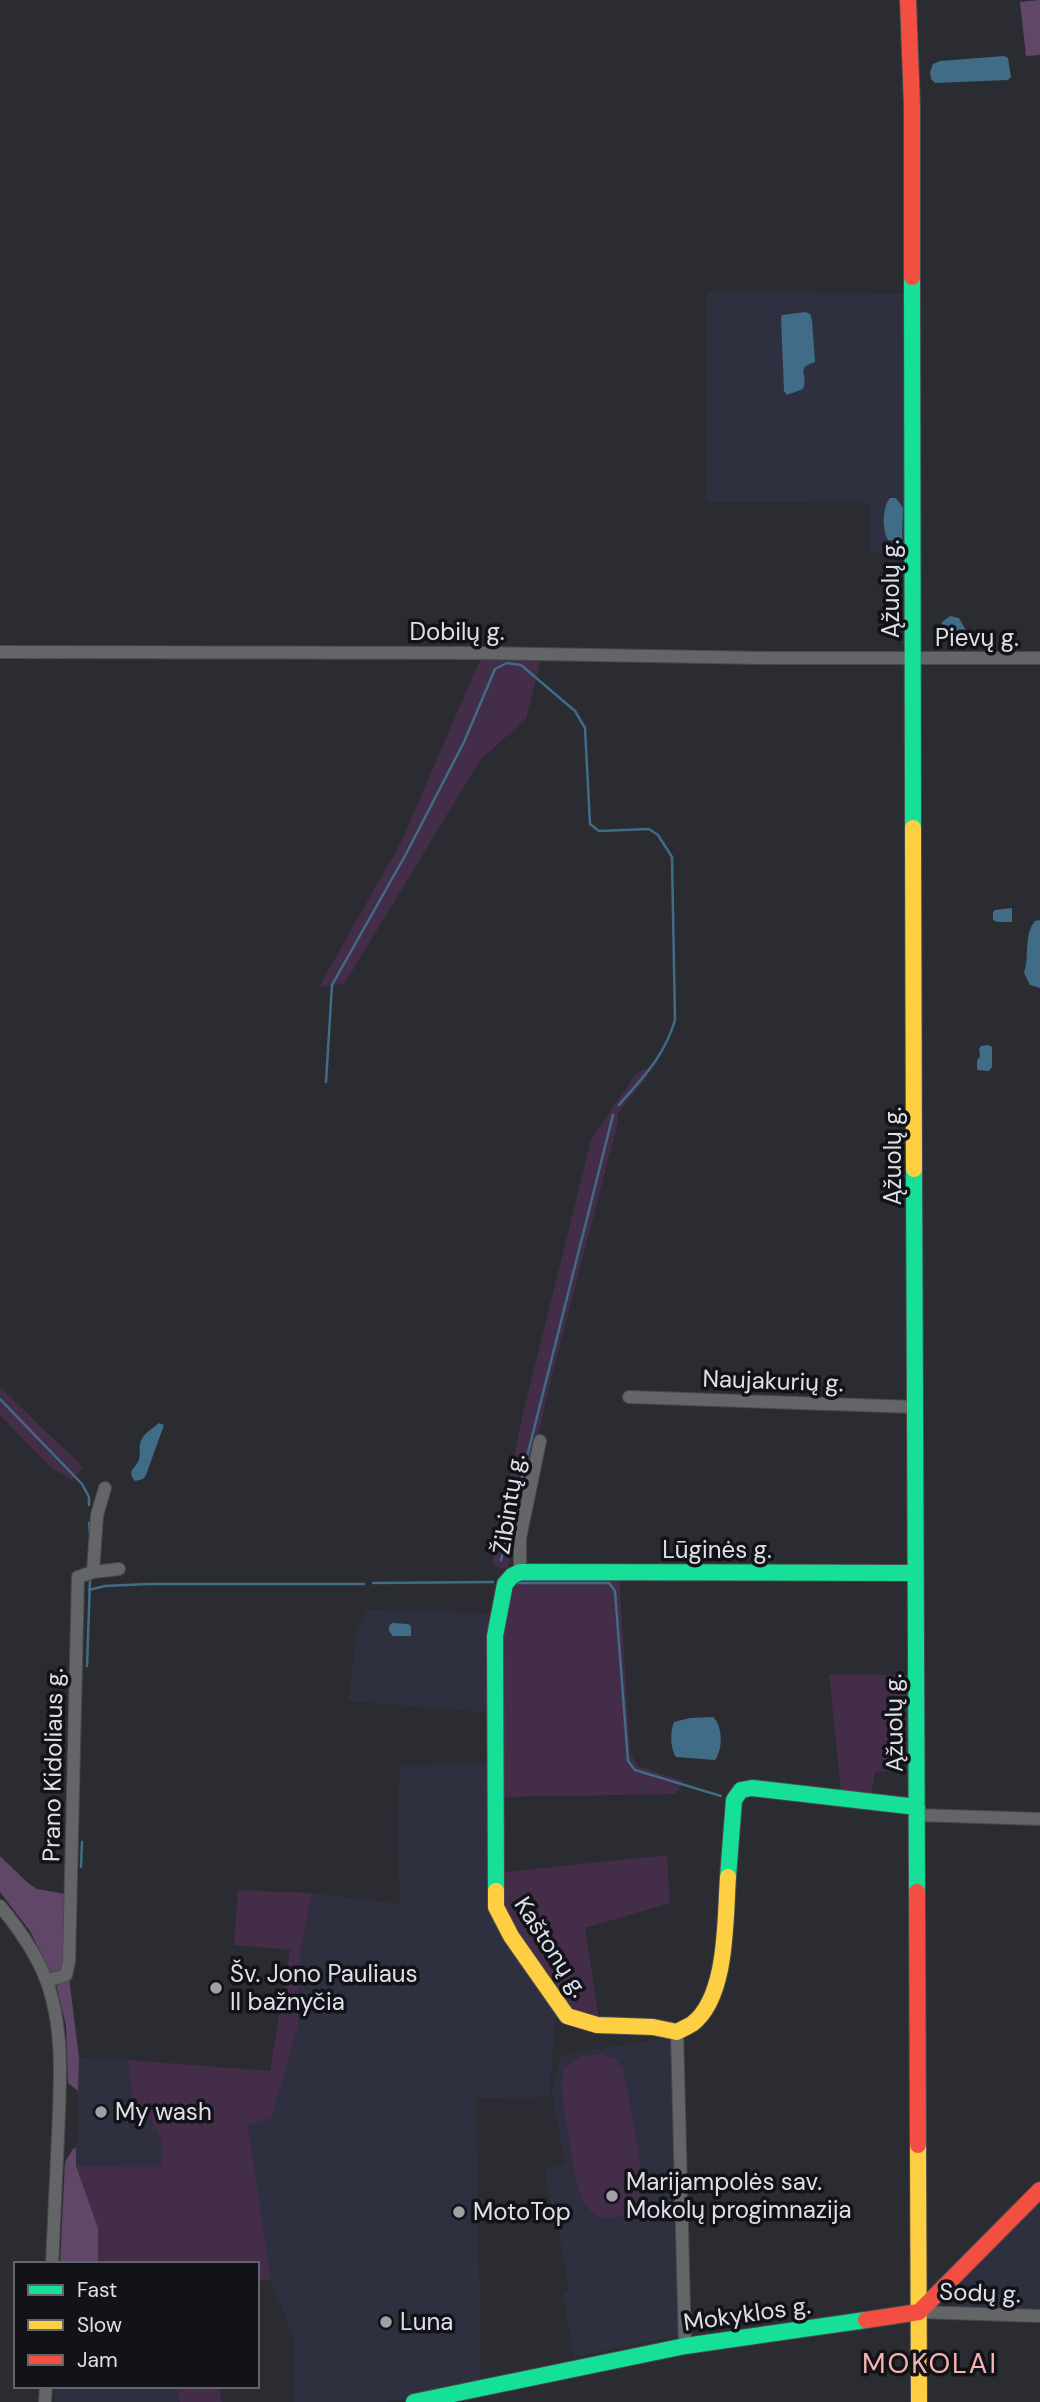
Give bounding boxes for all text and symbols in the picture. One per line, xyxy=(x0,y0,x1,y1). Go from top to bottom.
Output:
street label: Ąžuolų g. xyxy=(875,540,906,638)
street label: Dobilų g. xyxy=(409,616,505,647)
street label: Pievų g. xyxy=(935,622,1019,653)
street label: Ąžuolų g. xyxy=(877,1107,908,1205)
street label: Naujakurių g. xyxy=(702,1363,844,1398)
street label: Žibintų g. xyxy=(485,1452,532,1556)
street label: Lūginės g. xyxy=(662,1534,772,1565)
street label: Prano Kidoliaus g. xyxy=(35,1668,70,1862)
street label: Ąžuolų g. xyxy=(877,1673,910,1773)
street label: Kaštonų g. xyxy=(508,1891,595,2003)
place label: Šv. Jono Pauliaus II bažnyčia xyxy=(230,1958,418,2017)
marker: Šv. Jono Pauliaus II bažnyčia xyxy=(208,1980,224,1996)
place label: My wash xyxy=(115,2096,212,2127)
marker: My wash xyxy=(93,2104,109,2120)
place label: Marijampolės sav. Mokolų progimnazija xyxy=(626,2166,852,2225)
marker: Marijampolės sav. Mokolų progimnazija xyxy=(604,2188,620,2204)
place label: MotoTop xyxy=(473,2196,571,2227)
marker: MotoTop xyxy=(451,2204,467,2220)
legend xyxy=(14,2262,259,2388)
text: Fast xyxy=(77,2276,117,2304)
street label: Sodų g. xyxy=(939,2276,1021,2309)
street label: Mokyklos g. xyxy=(681,2289,813,2338)
place label: Luna xyxy=(400,2306,453,2337)
text: Slow xyxy=(77,2311,122,2339)
marker: Luna xyxy=(378,2314,394,2330)
district label: MOKOLAI xyxy=(862,2345,998,2382)
text: Jam xyxy=(77,2346,118,2374)

